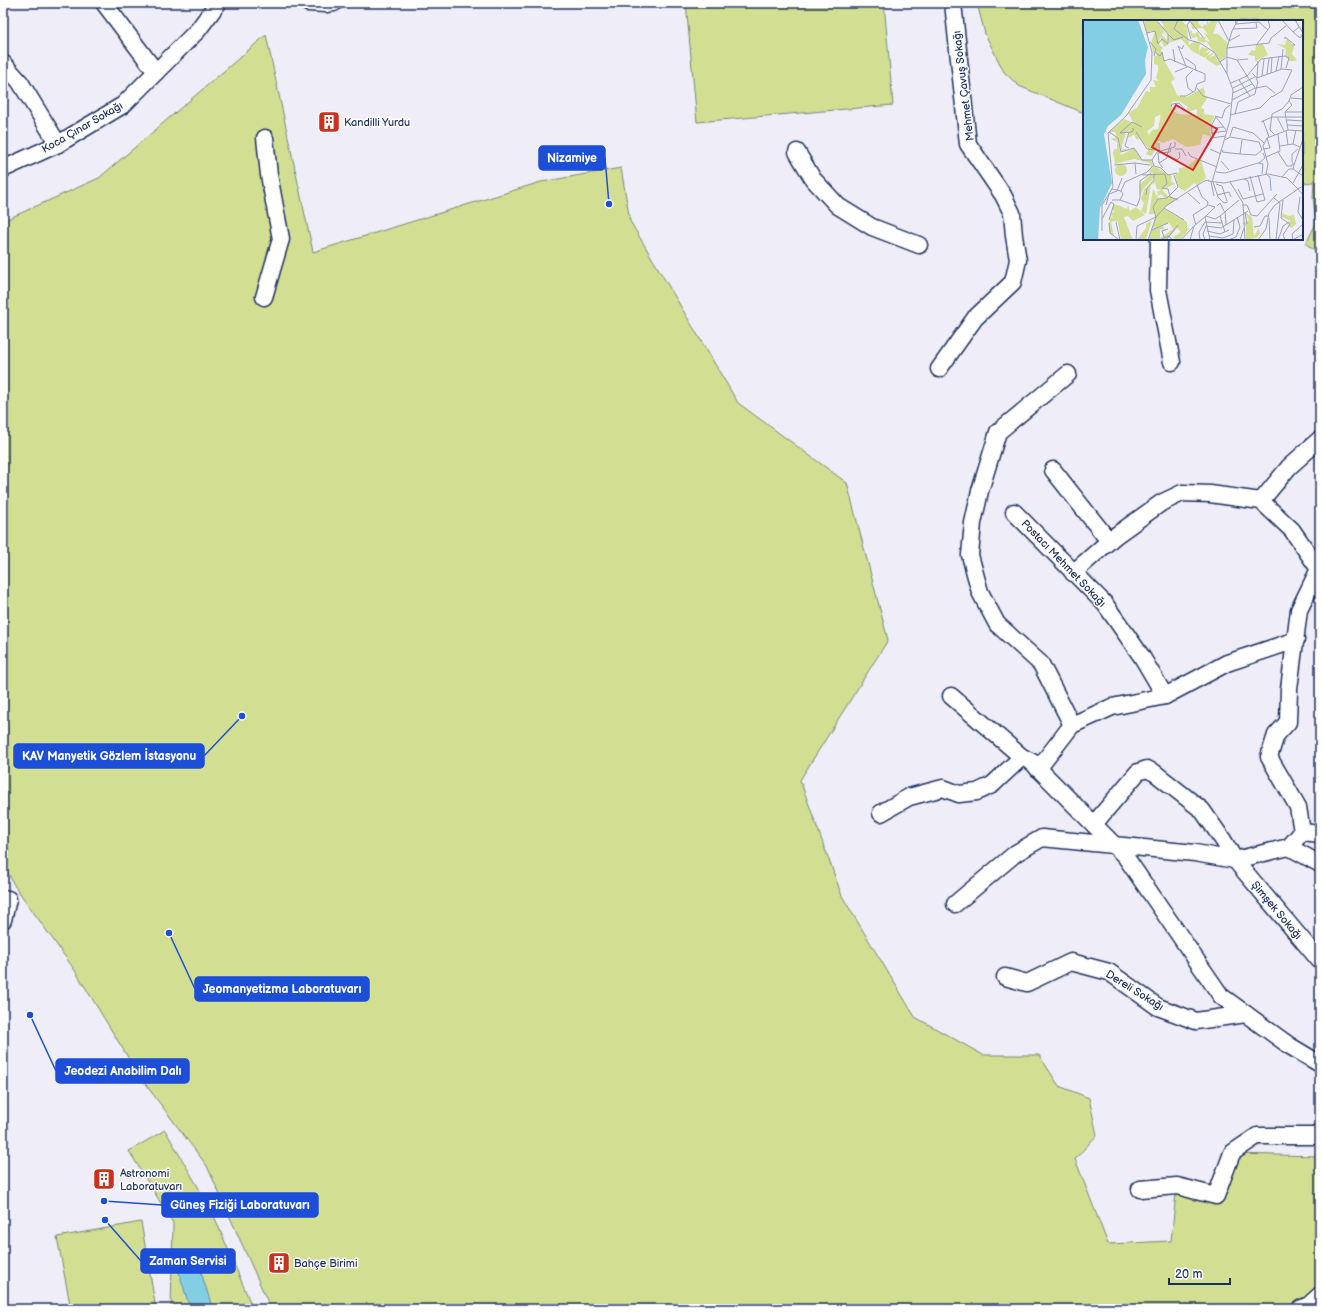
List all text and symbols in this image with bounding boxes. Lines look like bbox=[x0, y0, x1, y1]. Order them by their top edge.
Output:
inset map bbox=[1083, 20, 1303, 240]
street label: Mehmet Çavuş Sokağı bbox=[950, 30, 977, 142]
street label: Koca Çınar Sokağı bbox=[40, 99, 125, 156]
building icon: Kandilli Yurdu bbox=[316, 109, 342, 135]
place label: Kandilli Yurdu bbox=[344, 116, 410, 129]
callout: Nizamiye bbox=[539, 146, 605, 170]
text: Nizamiye bbox=[547, 151, 597, 166]
street label: Postacı Mehmet Sokağı bbox=[1019, 517, 1109, 610]
callout: KAV Manyetik Gözlem İstasyonu bbox=[14, 744, 204, 768]
text: KAV Manyetik Gözlem İstasyonu bbox=[22, 747, 196, 764]
street label: Şimşek Sokağı bbox=[1249, 879, 1305, 942]
street label: Dereli Sokağı bbox=[1103, 967, 1166, 1013]
callout: Jeomanyetizma Laboratuvarı bbox=[195, 977, 369, 1001]
text: Jeomanyetizma Laboratuvarı bbox=[203, 982, 361, 997]
callout: Jeodezi Anabilim Dalı bbox=[56, 1059, 189, 1083]
text: Jeodezi Anabilim Dalı bbox=[64, 1064, 182, 1079]
building icon: Astronomi Laboratuvarı bbox=[91, 1166, 117, 1192]
place label: Astronomi Laboratuvarı bbox=[120, 1167, 182, 1193]
callout: Güneş Fiziği Laboratuvarı bbox=[162, 1193, 318, 1217]
text: Güneş Fiziği Laboratuvarı bbox=[170, 1198, 310, 1213]
callout: Zaman Servisi bbox=[141, 1249, 235, 1273]
building icon: Bahçe Birimi bbox=[266, 1250, 292, 1276]
text: Zaman Servisi bbox=[149, 1254, 227, 1269]
place label: Bahçe Birimi bbox=[294, 1257, 358, 1270]
scale bar bbox=[1169, 1260, 1230, 1286]
text: 20 m bbox=[1175, 1267, 1202, 1282]

